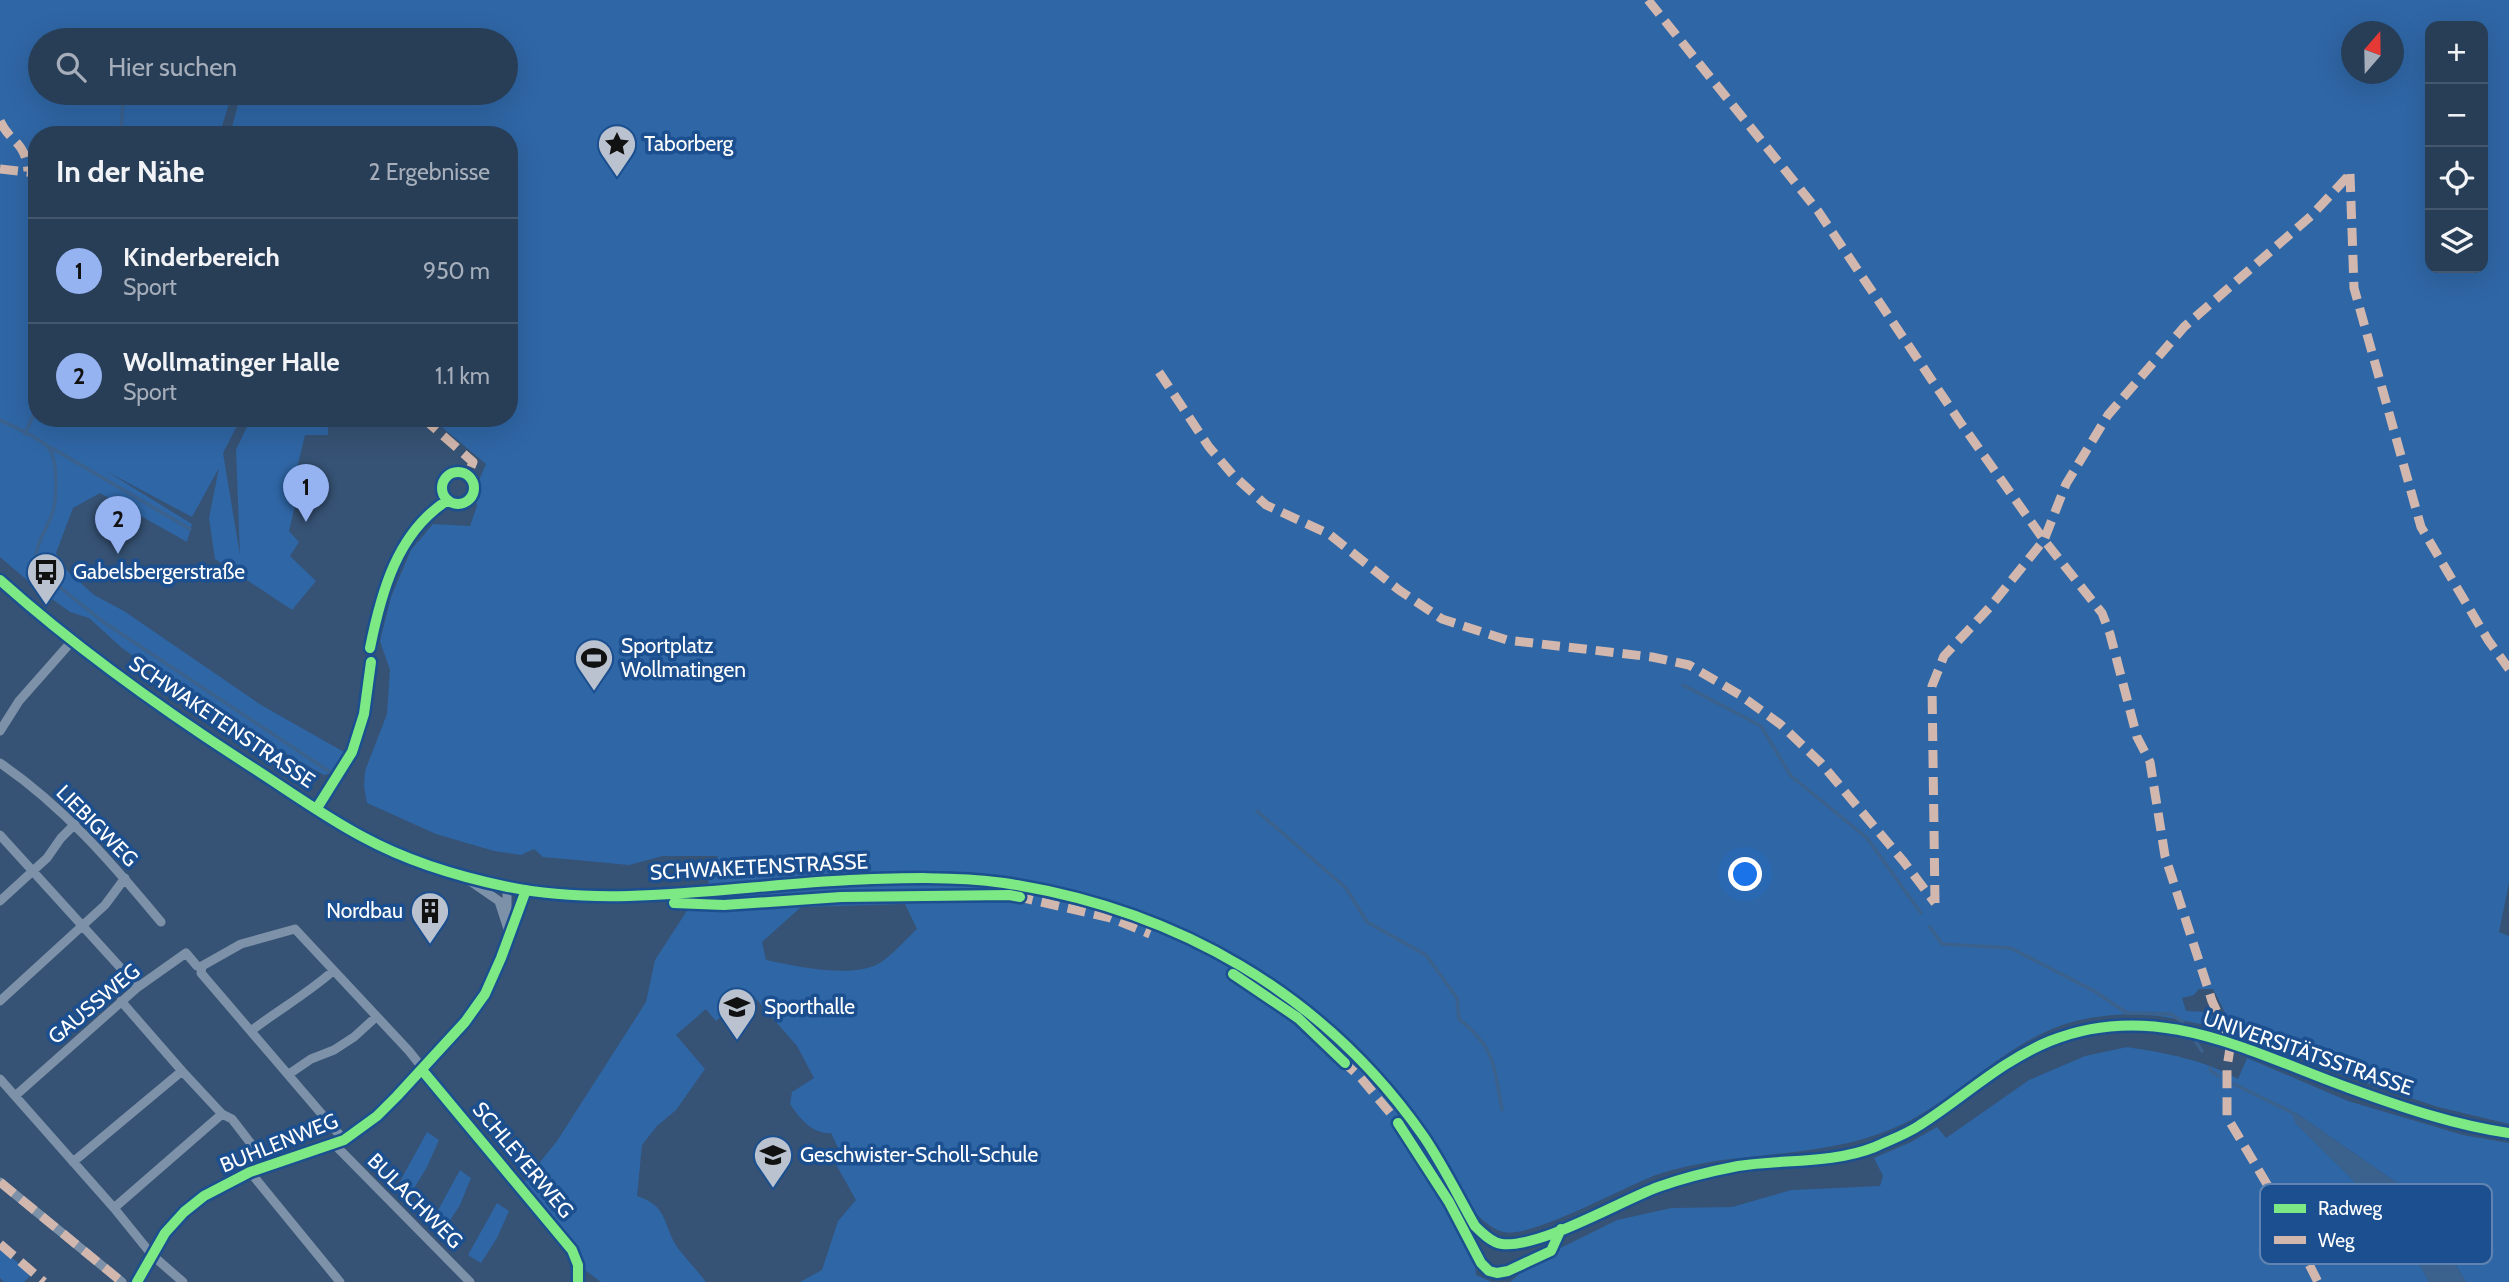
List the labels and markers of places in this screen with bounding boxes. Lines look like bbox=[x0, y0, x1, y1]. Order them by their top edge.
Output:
place icon: Taborberg bbox=[596, 123, 638, 178]
place label: Taborberg bbox=[644, 131, 734, 156]
pin: 1 bbox=[283, 464, 329, 522]
pin: 2 bbox=[95, 496, 141, 554]
bus stop icon: Gabelsbergerstraße bbox=[25, 551, 67, 606]
place label: Gabelsbergerstraße bbox=[73, 559, 245, 584]
place label: Sportplatz Wollmatingen bbox=[621, 633, 746, 682]
sports icon: Sportplatz Wollmatingen bbox=[573, 637, 615, 692]
building icon: Nordbau bbox=[409, 890, 451, 945]
place label: Nordbau bbox=[326, 898, 403, 923]
school or university icon: Sporthalle bbox=[716, 986, 758, 1041]
place label: Sporthalle bbox=[764, 994, 855, 1019]
school or university icon: Geschwister-Scholl-Schule bbox=[752, 1134, 794, 1189]
place label: Geschwister-Scholl-Schule bbox=[800, 1142, 1038, 1167]

